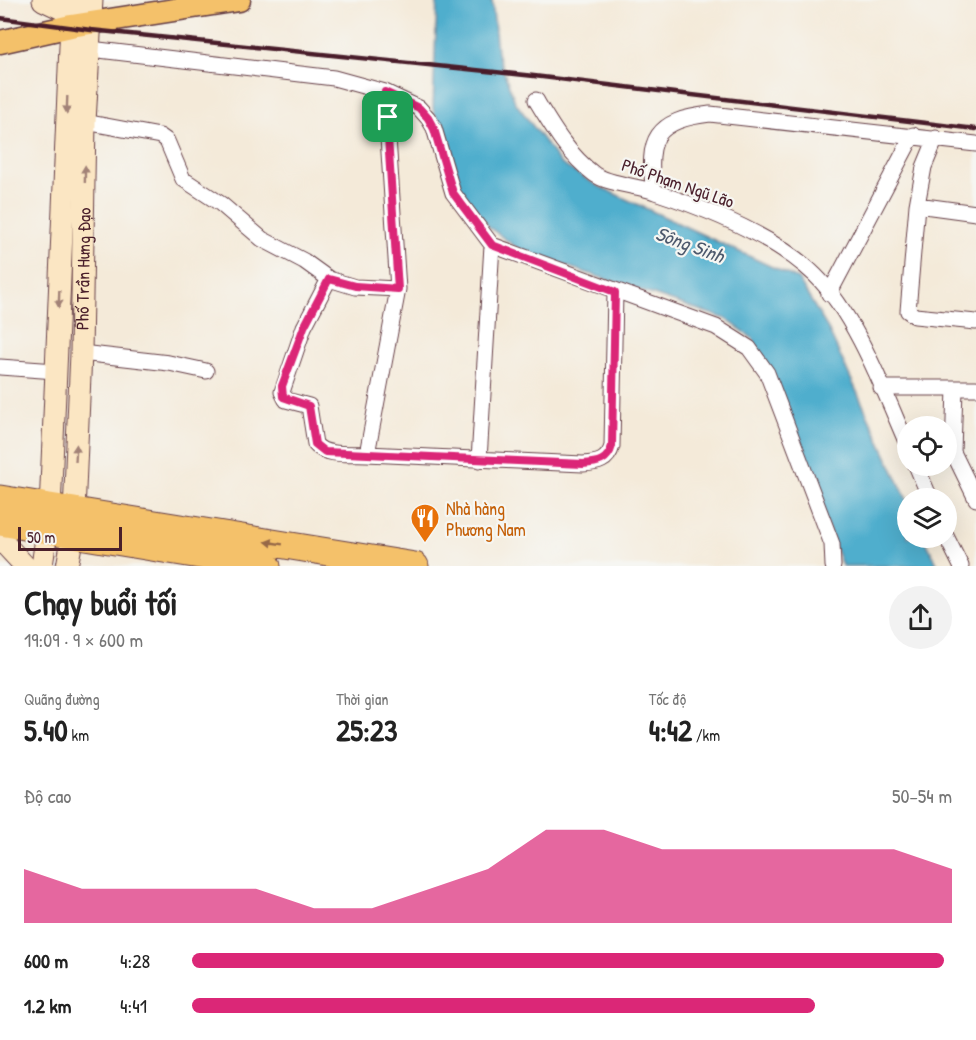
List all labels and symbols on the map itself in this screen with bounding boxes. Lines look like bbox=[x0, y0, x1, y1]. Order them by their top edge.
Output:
pin bbox=[362, 91, 413, 142]
one-way arrow bbox=[63, 95, 72, 114]
street label: Phố Phạm Ngũ Lão bbox=[619, 152, 737, 214]
one-way arrow bbox=[80, 164, 89, 183]
street label: Phố Trần Hưng Đạo bbox=[69, 207, 96, 330]
water label: Sông Sinh bbox=[652, 219, 729, 270]
one-way arrow bbox=[54, 290, 63, 309]
one-way arrow bbox=[71, 443, 80, 462]
place label: Nhà hàng Phương Nam bbox=[446, 496, 526, 542]
restaurant icon: Nhà hàng Phương Nam bbox=[409, 502, 441, 544]
scale bar bbox=[18, 524, 122, 552]
one-way arrow bbox=[264, 539, 283, 548]

